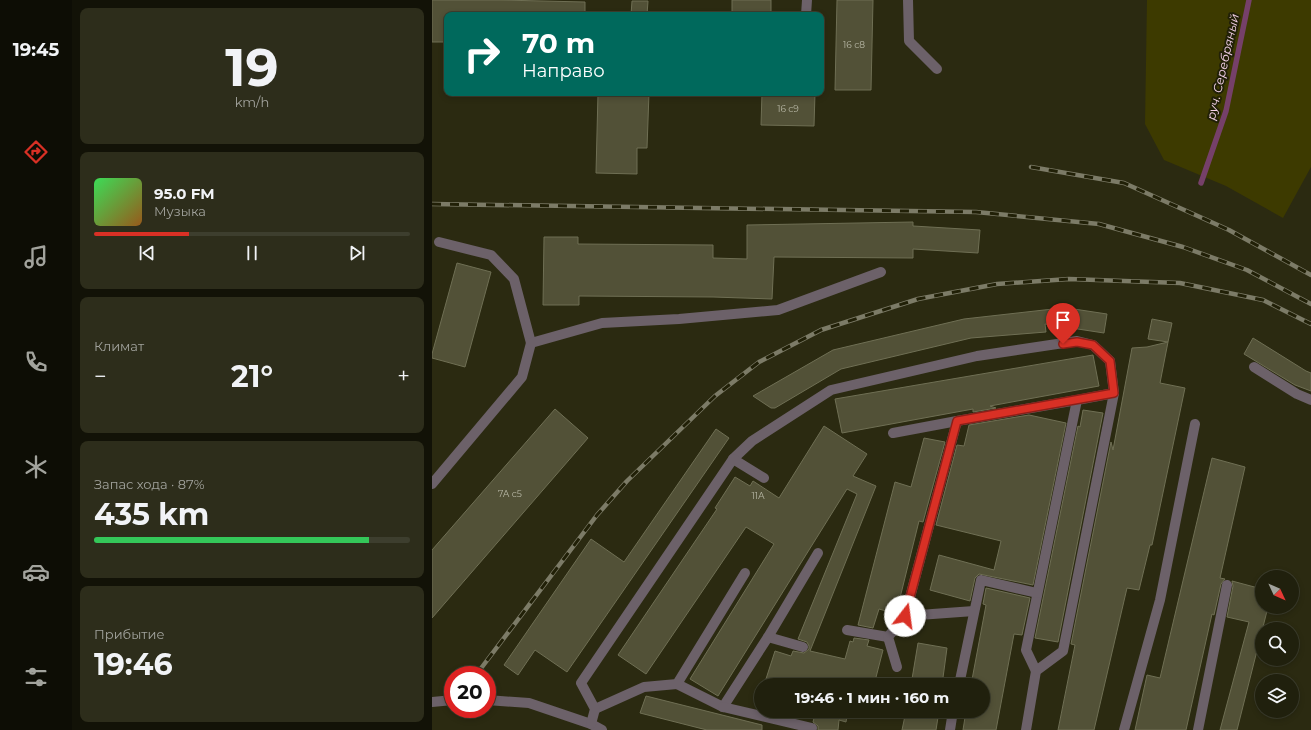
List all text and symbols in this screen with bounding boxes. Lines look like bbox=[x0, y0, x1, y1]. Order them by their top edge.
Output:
water label: руч. Серебряный bbox=[1203, 12, 1242, 121]
text: 70 m bbox=[522, 26, 595, 60]
icon: right bbox=[456, 28, 508, 80]
text: 19 bbox=[225, 36, 279, 99]
text: 19:45 bbox=[13, 39, 59, 61]
house number: 16 с8 bbox=[843, 39, 865, 50]
text: Направо bbox=[522, 60, 605, 82]
text: km/h bbox=[235, 94, 269, 110]
house number: 16 с9 bbox=[777, 103, 799, 114]
icon: directions bbox=[22, 138, 50, 166]
text: 95.0 FM bbox=[154, 184, 215, 203]
text: Музыка bbox=[154, 203, 206, 219]
icon: previous bbox=[136, 242, 158, 264]
icon: pause bbox=[241, 242, 263, 264]
icon: next bbox=[346, 242, 368, 264]
icon: music bbox=[22, 243, 50, 271]
pin bbox=[1046, 303, 1080, 344]
icon: arrive bbox=[1052, 309, 1074, 331]
text: Климат bbox=[94, 338, 144, 354]
icon: phone bbox=[22, 348, 50, 376]
text: 21° bbox=[231, 358, 273, 395]
text: − bbox=[94, 363, 107, 390]
text: + bbox=[397, 363, 410, 390]
icon: climate bbox=[22, 453, 50, 481]
text: Запас хода · 87% bbox=[94, 476, 204, 492]
house number: 7А с5 bbox=[498, 488, 522, 499]
house number: 11А bbox=[751, 490, 765, 501]
text: 435 km bbox=[94, 496, 209, 533]
icon: car bbox=[22, 558, 50, 586]
north arrow bbox=[1255, 570, 1299, 614]
map controls bbox=[1255, 570, 1299, 718]
position arrow bbox=[884, 595, 926, 637]
button: search bbox=[1255, 622, 1299, 666]
text: Прибытие bbox=[94, 626, 165, 642]
text: 19:46 bbox=[94, 646, 173, 683]
icon: filters bbox=[22, 663, 50, 691]
speed limit sign: 20 bbox=[444, 666, 496, 718]
button: layers bbox=[1255, 674, 1299, 718]
text: 19:46 · 1 мин · 160 m bbox=[795, 688, 949, 707]

